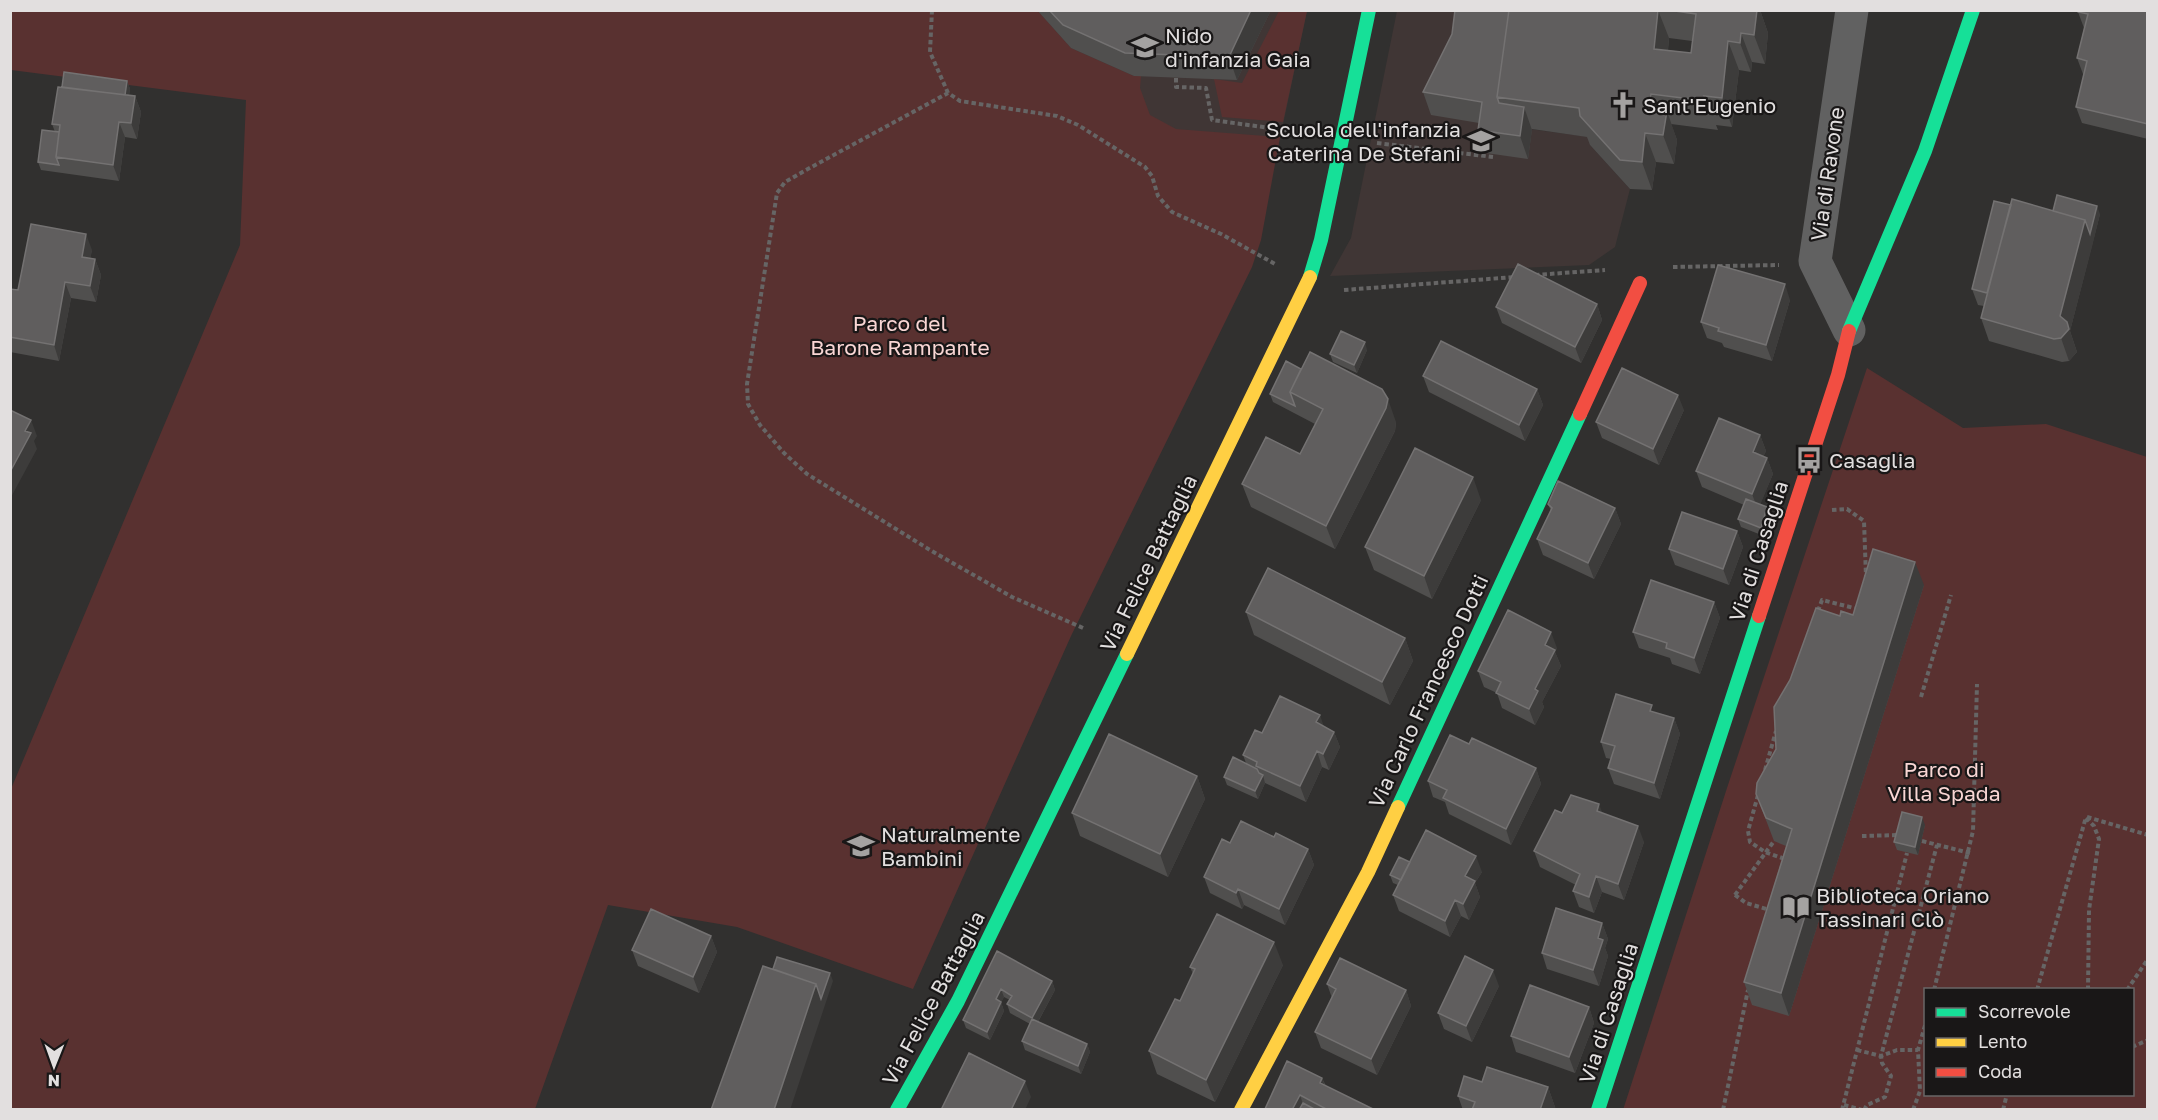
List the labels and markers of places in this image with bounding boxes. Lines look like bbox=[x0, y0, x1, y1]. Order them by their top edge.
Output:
place label: Nido d'infanzia Gaia bbox=[1165, 22, 1311, 72]
school or university icon: Nido d'infanzia Gaia bbox=[1130, 32, 1160, 62]
church icon: Sant'Eugenio bbox=[1608, 90, 1638, 120]
place label: Sant'Eugenio bbox=[1643, 92, 1776, 118]
place label: Scuola dell'infanzia Caterina De Stefani bbox=[1266, 116, 1461, 166]
school or university icon: Scuola dell'infanzia Caterina De Stefani bbox=[1466, 126, 1496, 156]
bus stop icon: Casaglia bbox=[1794, 445, 1824, 475]
place label: Casaglia bbox=[1829, 447, 1915, 473]
place label: Naturalmente Bambini bbox=[881, 821, 1020, 871]
school or university icon: Naturalmente Bambini bbox=[846, 831, 876, 861]
place label: Biblioteca Oriano Tassinari Clò bbox=[1816, 882, 1989, 932]
library icon: Biblioteca Oriano Tassinari Clò bbox=[1781, 892, 1811, 922]

